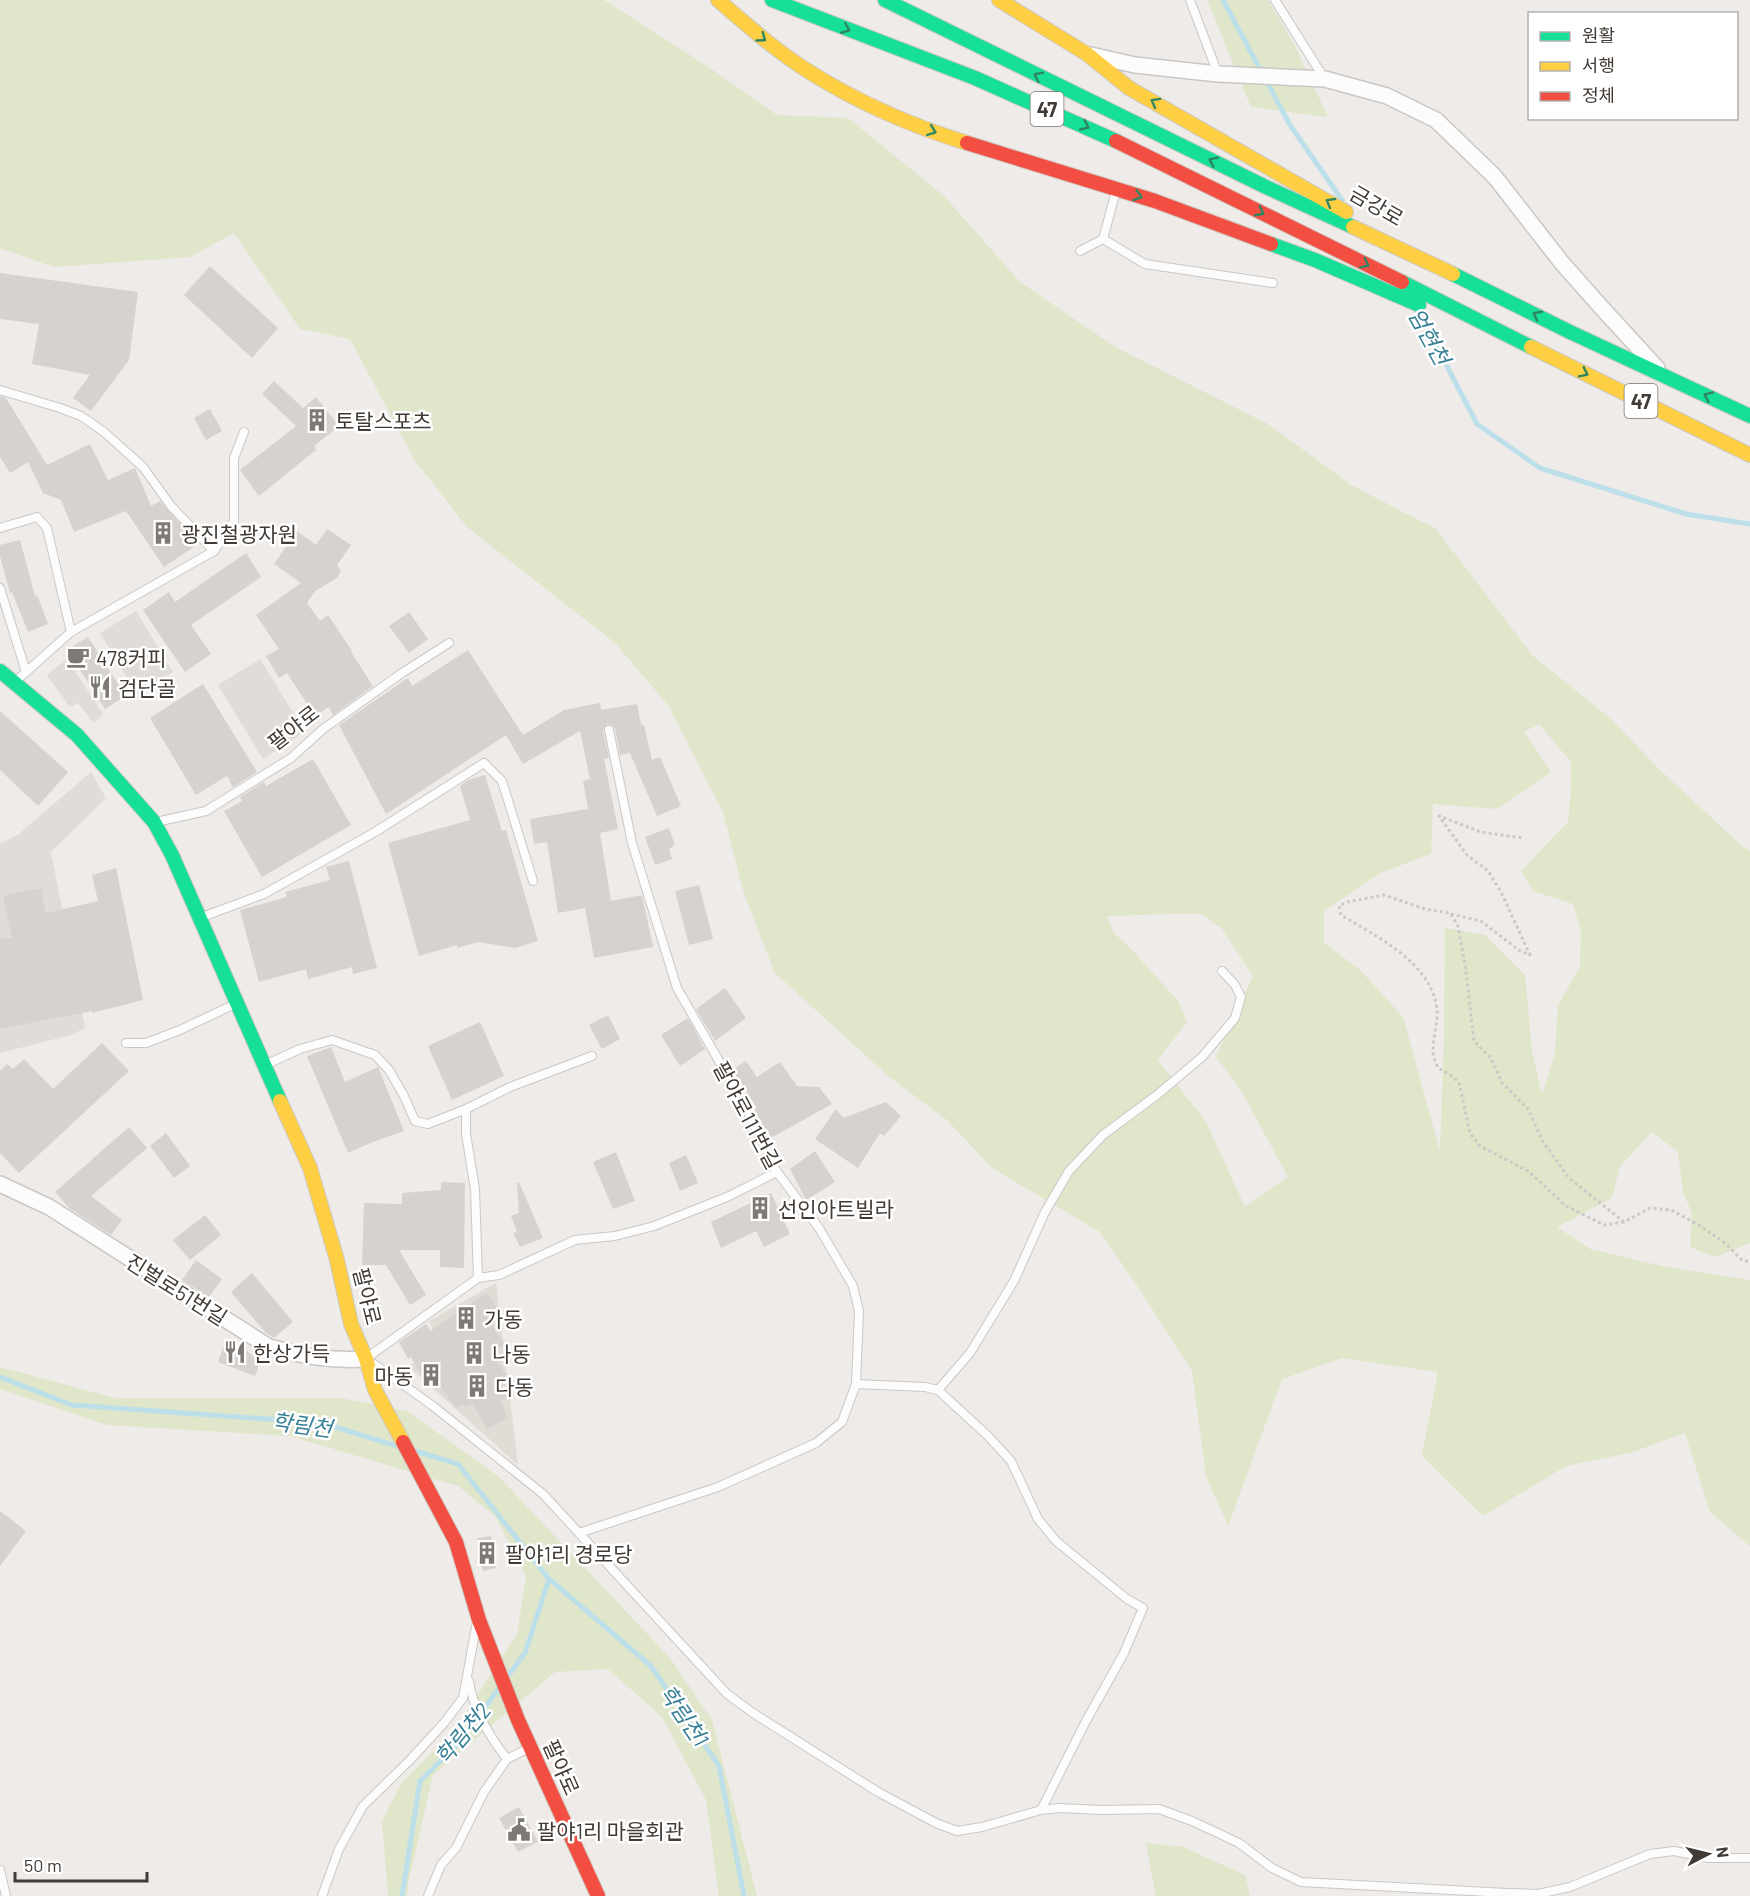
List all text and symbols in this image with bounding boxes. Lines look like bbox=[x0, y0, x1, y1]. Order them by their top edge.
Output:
legend bbox=[1528, 12, 1738, 120]
one-way arrow bbox=[839, 22, 850, 34]
text: 원활 bbox=[1582, 24, 1615, 46]
one-way arrow bbox=[756, 31, 767, 42]
text: 서행 bbox=[1582, 54, 1615, 76]
one-way arrow bbox=[1033, 72, 1044, 83]
text: 정체 bbox=[1582, 84, 1615, 106]
road number: 47 bbox=[1030, 92, 1064, 126]
one-way arrow bbox=[1150, 98, 1161, 109]
one-way arrow bbox=[1078, 119, 1089, 131]
one-way arrow bbox=[926, 124, 937, 136]
one-way arrow bbox=[1209, 157, 1220, 169]
street label: 금강로 bbox=[1346, 180, 1408, 230]
one-way arrow bbox=[1132, 189, 1143, 201]
one-way arrow bbox=[1326, 198, 1336, 209]
one-way arrow bbox=[1254, 204, 1265, 216]
one-way arrow bbox=[1359, 257, 1370, 269]
water label: 엄현천 bbox=[1404, 303, 1457, 371]
one-way arrow bbox=[1532, 311, 1543, 323]
one-way arrow bbox=[1577, 366, 1588, 378]
road number: 47 bbox=[1624, 384, 1658, 418]
one-way arrow bbox=[1703, 391, 1714, 403]
building icon: 토탈스포츠 bbox=[304, 407, 330, 433]
place label: 토탈스포츠 bbox=[335, 408, 432, 433]
building icon: 광진철광자원 bbox=[150, 520, 176, 546]
place label: 광진철광자원 bbox=[181, 521, 297, 546]
cafe icon: 478커피 bbox=[65, 644, 91, 670]
place label: 478커피 bbox=[96, 645, 166, 670]
restaurant icon: 검단골 bbox=[87, 674, 113, 700]
place label: 검단골 bbox=[118, 675, 176, 700]
street label: 팔야로 bbox=[262, 699, 324, 755]
street label: 팔야로111번길 bbox=[709, 1057, 787, 1173]
building icon: 선인아트빌라 bbox=[747, 1195, 773, 1221]
place label: 선인아트빌라 bbox=[778, 1196, 894, 1221]
street label: 진벌로51번길 bbox=[122, 1248, 232, 1330]
street label: 팔야로 bbox=[349, 1265, 387, 1327]
building icon: 가동 bbox=[453, 1305, 479, 1331]
place label: 가동 bbox=[484, 1306, 523, 1331]
restaurant icon: 한상가득 bbox=[222, 1339, 248, 1365]
place label: 한상가득 bbox=[253, 1340, 330, 1365]
building icon: 나동 bbox=[461, 1340, 487, 1366]
place label: 나동 bbox=[492, 1341, 531, 1366]
building icon: 마동 bbox=[418, 1362, 444, 1388]
place label: 마동 bbox=[374, 1363, 413, 1388]
building icon: 다동 bbox=[464, 1373, 490, 1399]
place label: 다동 bbox=[495, 1374, 534, 1399]
water label: 학림천 bbox=[270, 1407, 337, 1441]
building icon: 팔야1리 경로당 bbox=[474, 1540, 500, 1566]
place label: 팔야1리 경로당 bbox=[505, 1541, 632, 1566]
water label: 학림천1 bbox=[655, 1679, 715, 1751]
water label: 학림천2 bbox=[429, 1697, 495, 1769]
street label: 팔야로 bbox=[539, 1735, 585, 1799]
public building icon: 팔야1리 마을회관 bbox=[506, 1817, 532, 1843]
place label: 팔야1리 마을회관 bbox=[537, 1818, 684, 1843]
north arrow bbox=[1678, 1824, 1738, 1884]
scale bar bbox=[15, 1845, 147, 1883]
text: N bbox=[1713, 1846, 1733, 1859]
text: 50 m bbox=[24, 1854, 62, 1876]

